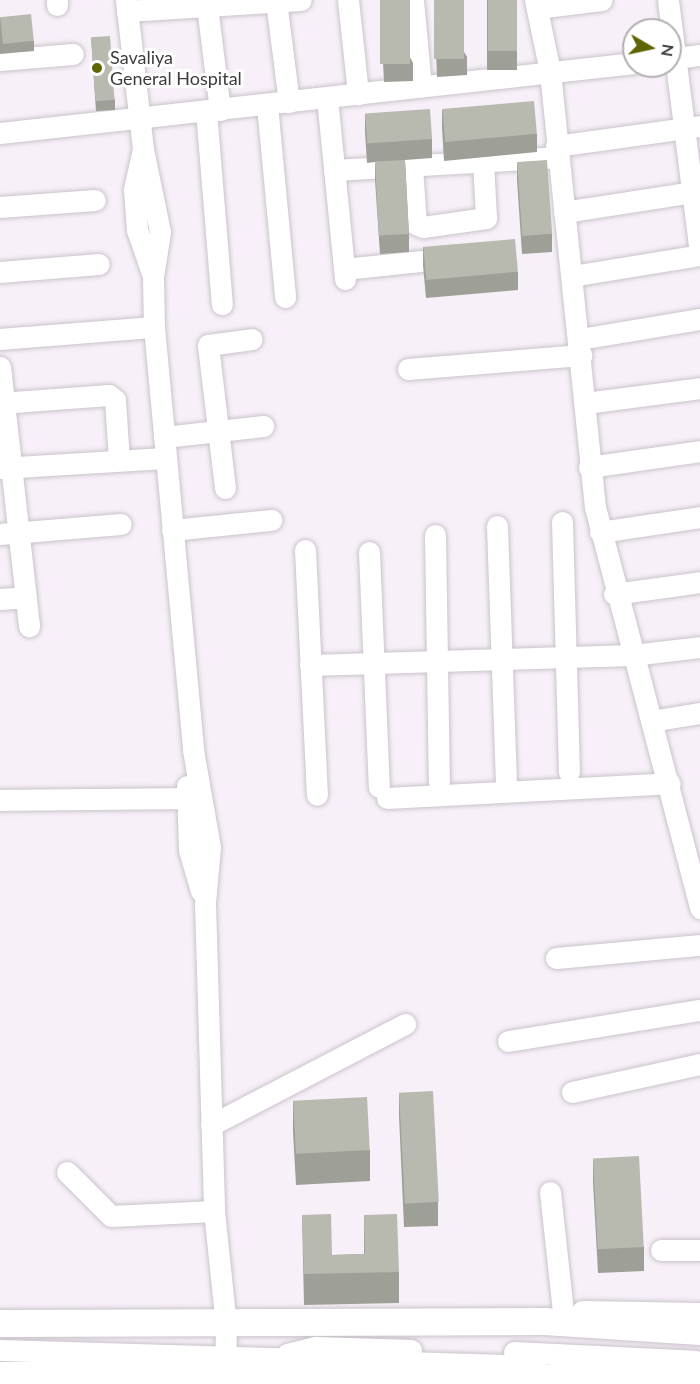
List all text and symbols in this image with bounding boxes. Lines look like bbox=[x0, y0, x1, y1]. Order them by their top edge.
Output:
north arrow bbox=[622, 18, 682, 78]
text: N bbox=[658, 43, 679, 58]
place label: Savaliya General Hospital bbox=[110, 47, 242, 90]
marker: Savaliya General Hospital bbox=[88, 59, 106, 77]

